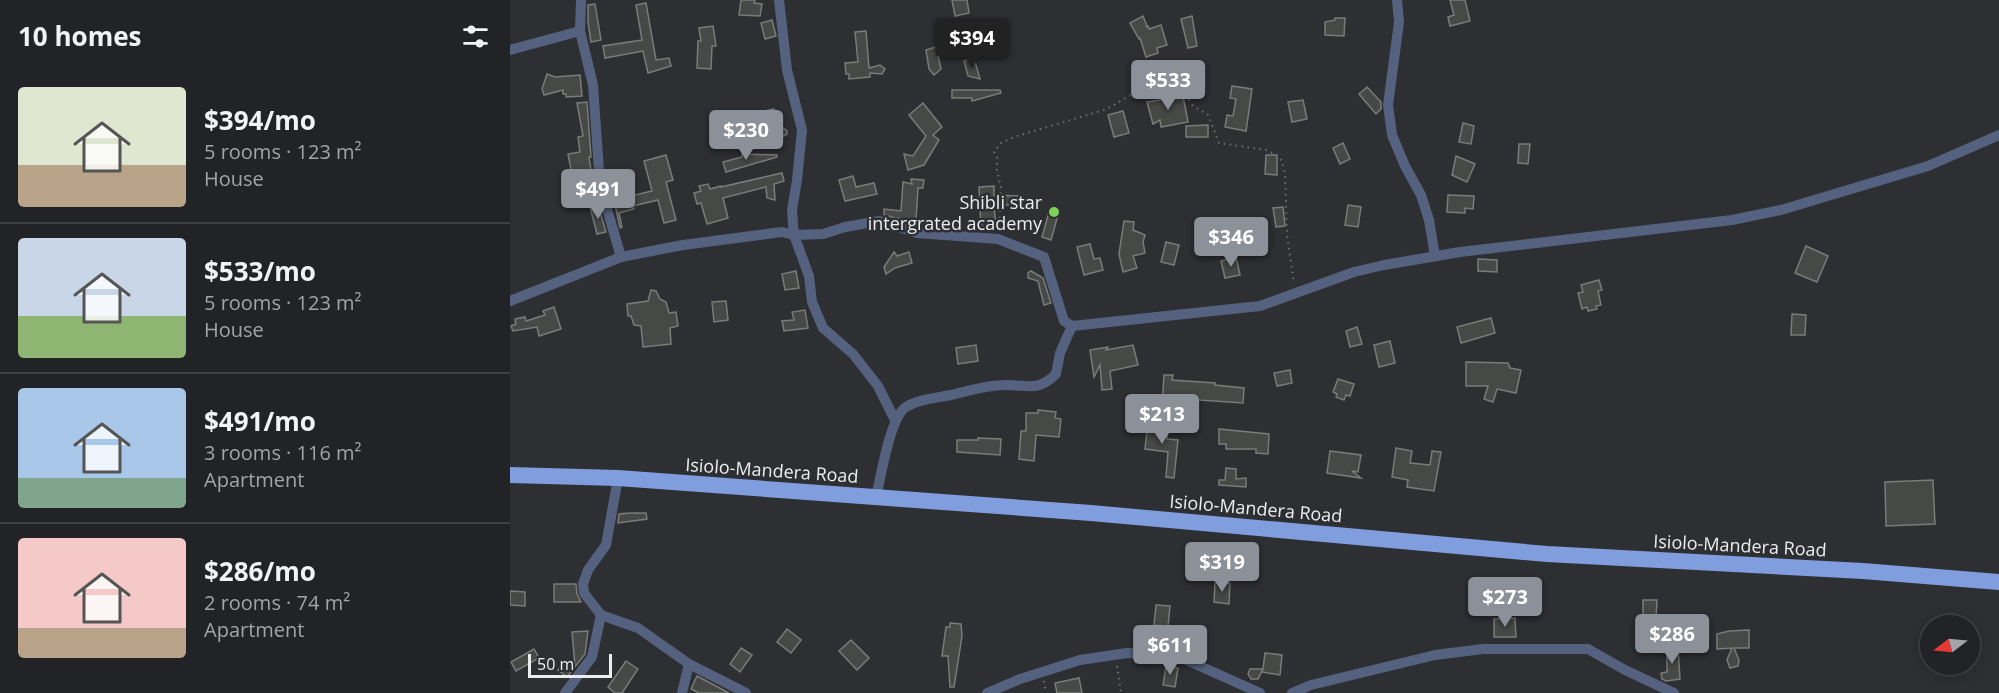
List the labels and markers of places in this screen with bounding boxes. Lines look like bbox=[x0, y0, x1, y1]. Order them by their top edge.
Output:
pin: $394 bbox=[936, 18, 1008, 69]
pin: $533 bbox=[1132, 60, 1204, 111]
pin: $230 bbox=[710, 110, 782, 161]
pin: $491 bbox=[562, 169, 634, 220]
place label: Shibli star intergrated academy bbox=[868, 190, 1043, 235]
marker: Shibli star intergrated academy bbox=[1047, 205, 1061, 219]
pin: $346 bbox=[1195, 217, 1267, 268]
pin: $213 bbox=[1126, 394, 1198, 445]
pin: $319 bbox=[1186, 542, 1258, 593]
pin: $273 bbox=[1469, 577, 1541, 628]
pin: $286 bbox=[1636, 614, 1708, 665]
pin: $611 bbox=[1134, 625, 1206, 676]

